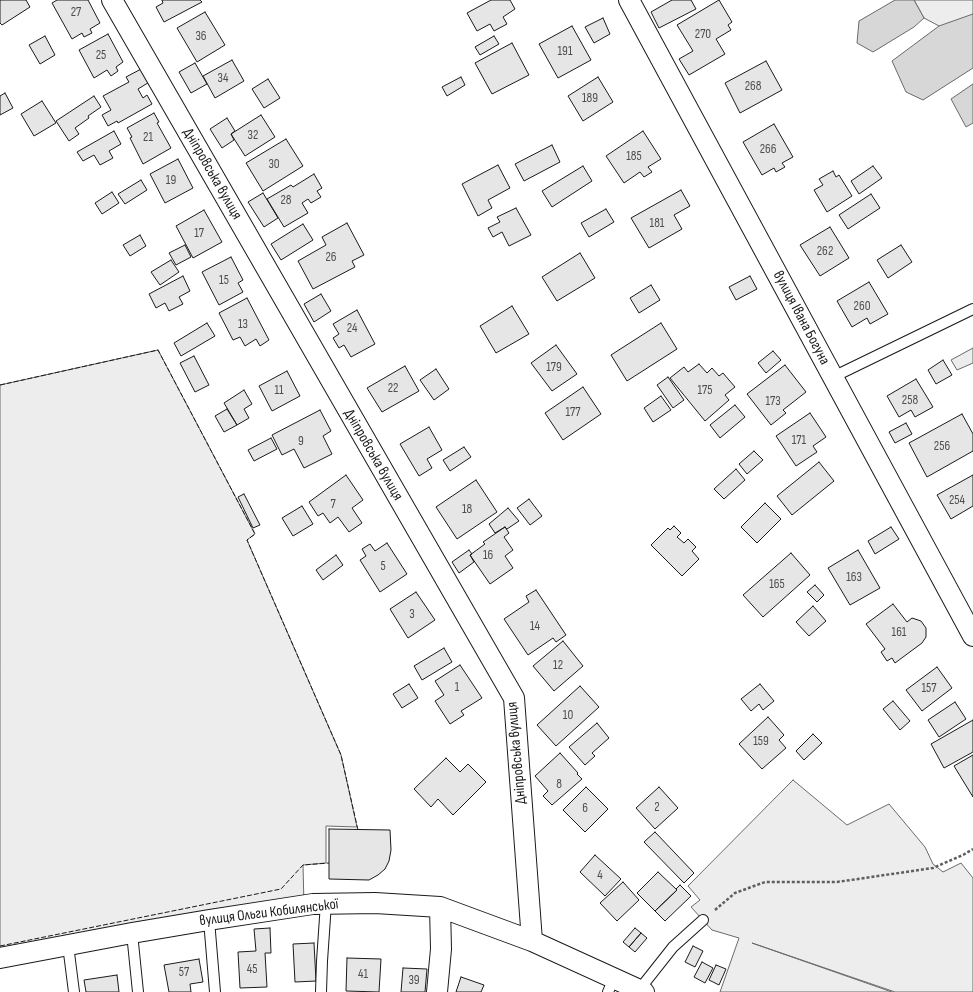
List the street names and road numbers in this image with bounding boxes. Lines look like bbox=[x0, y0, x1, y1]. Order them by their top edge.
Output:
street label: Дніпровська вулиця bbox=[179, 125, 245, 223]
street label: вулиця Івана Богуна bbox=[769, 268, 833, 368]
street label: Дніпровська вулиця bbox=[340, 406, 406, 504]
street label: Дніпровська вулиця bbox=[504, 701, 530, 805]
street label: вулиця Ольги Кобилянської bbox=[198, 896, 340, 930]

